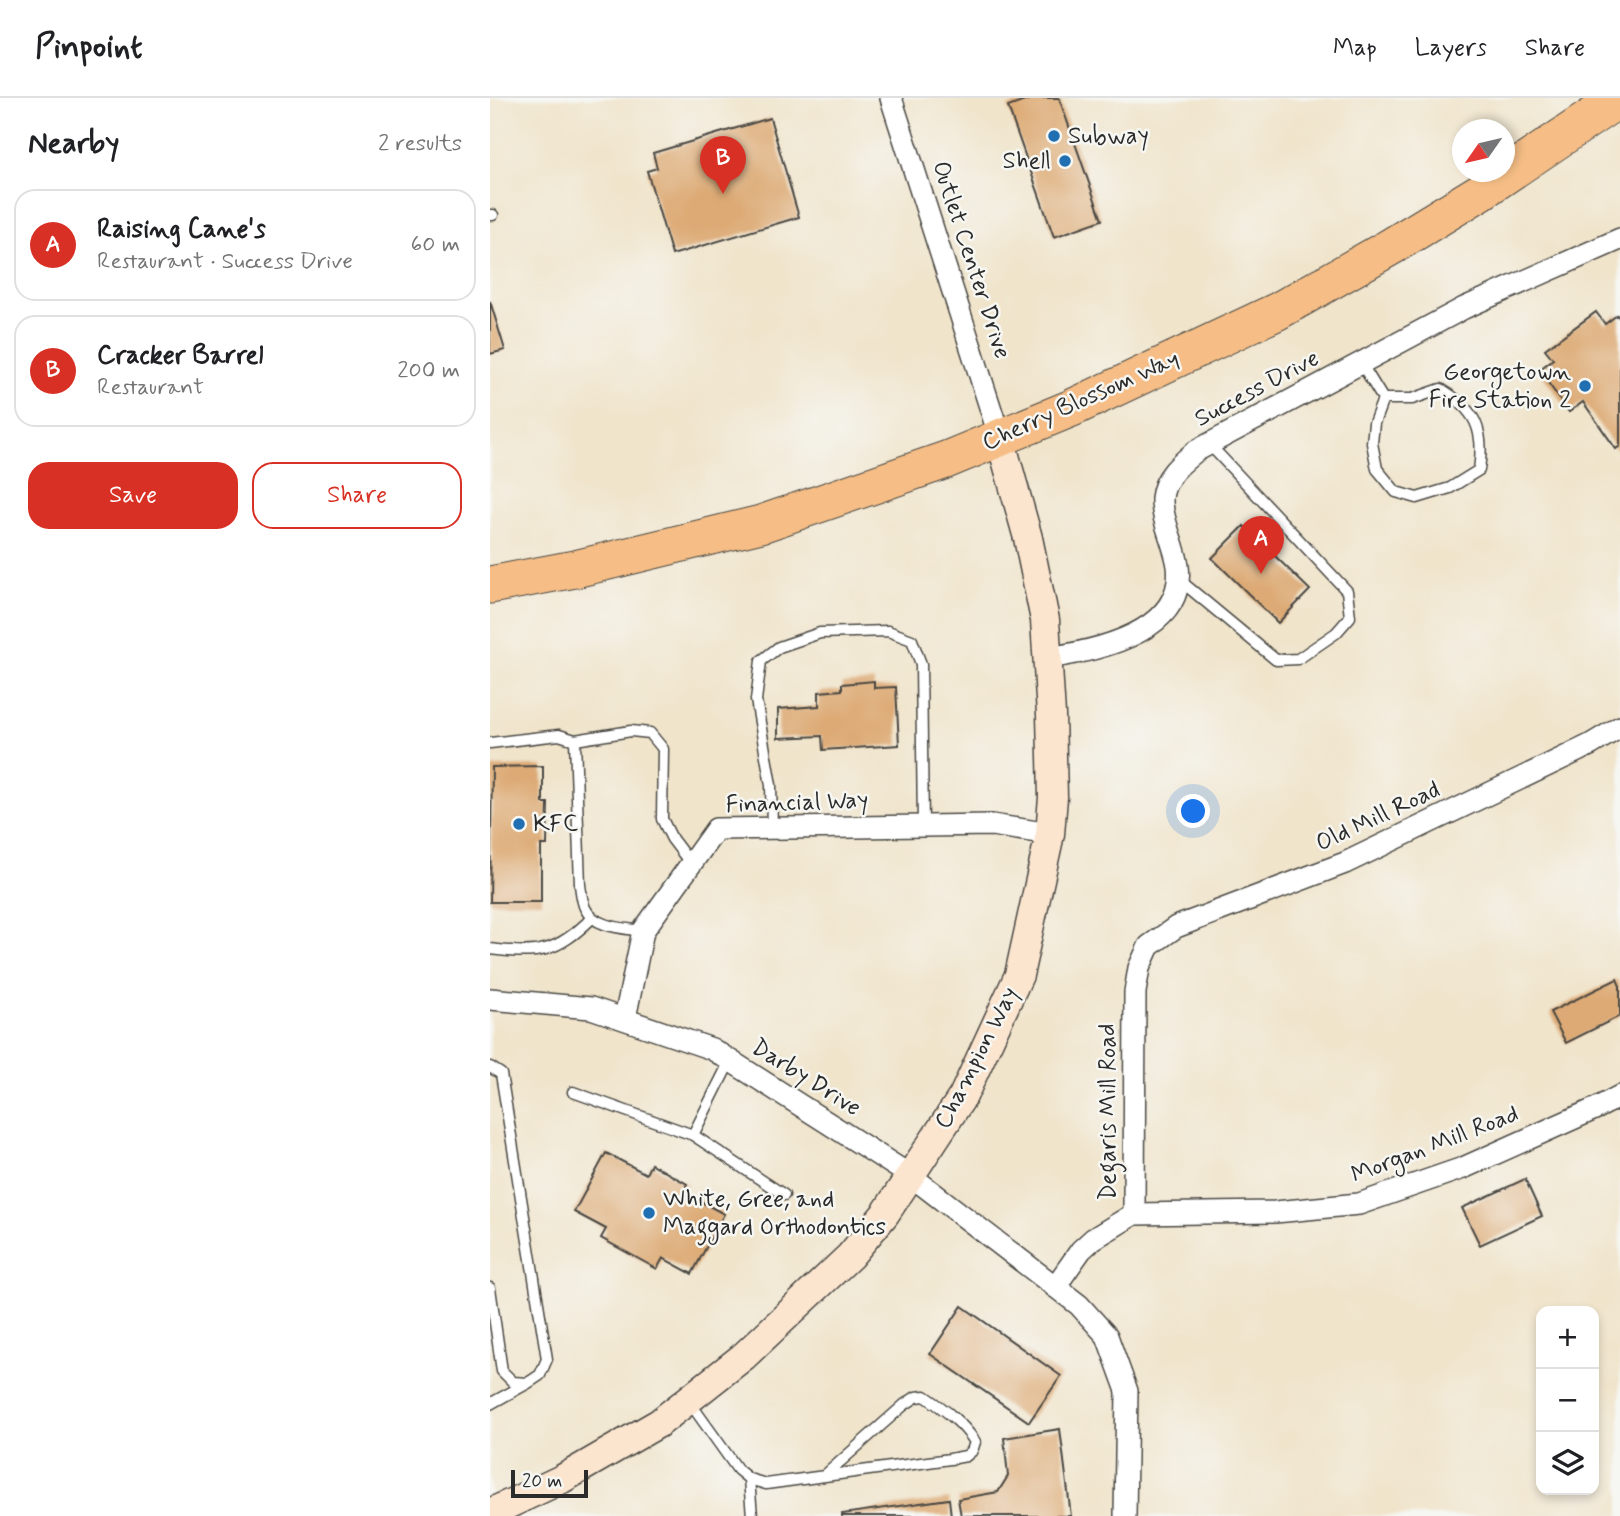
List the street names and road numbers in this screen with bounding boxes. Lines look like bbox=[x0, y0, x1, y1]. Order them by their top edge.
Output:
street label: Outlet Center Drive bbox=[924, 157, 1018, 363]
street label: Success Drive bbox=[1189, 343, 1325, 435]
street label: Cherry Blossom Way bbox=[978, 344, 1184, 458]
street label: Old Mill Road bbox=[1311, 775, 1445, 859]
street label: Financial Way bbox=[725, 785, 869, 821]
street label: Champion Way bbox=[928, 982, 1026, 1134]
street label: Degaris Mill Road bbox=[1093, 1024, 1127, 1200]
street label: Darby Drive bbox=[745, 1032, 867, 1124]
street label: Morgan Mill Road bbox=[1347, 1099, 1524, 1193]

